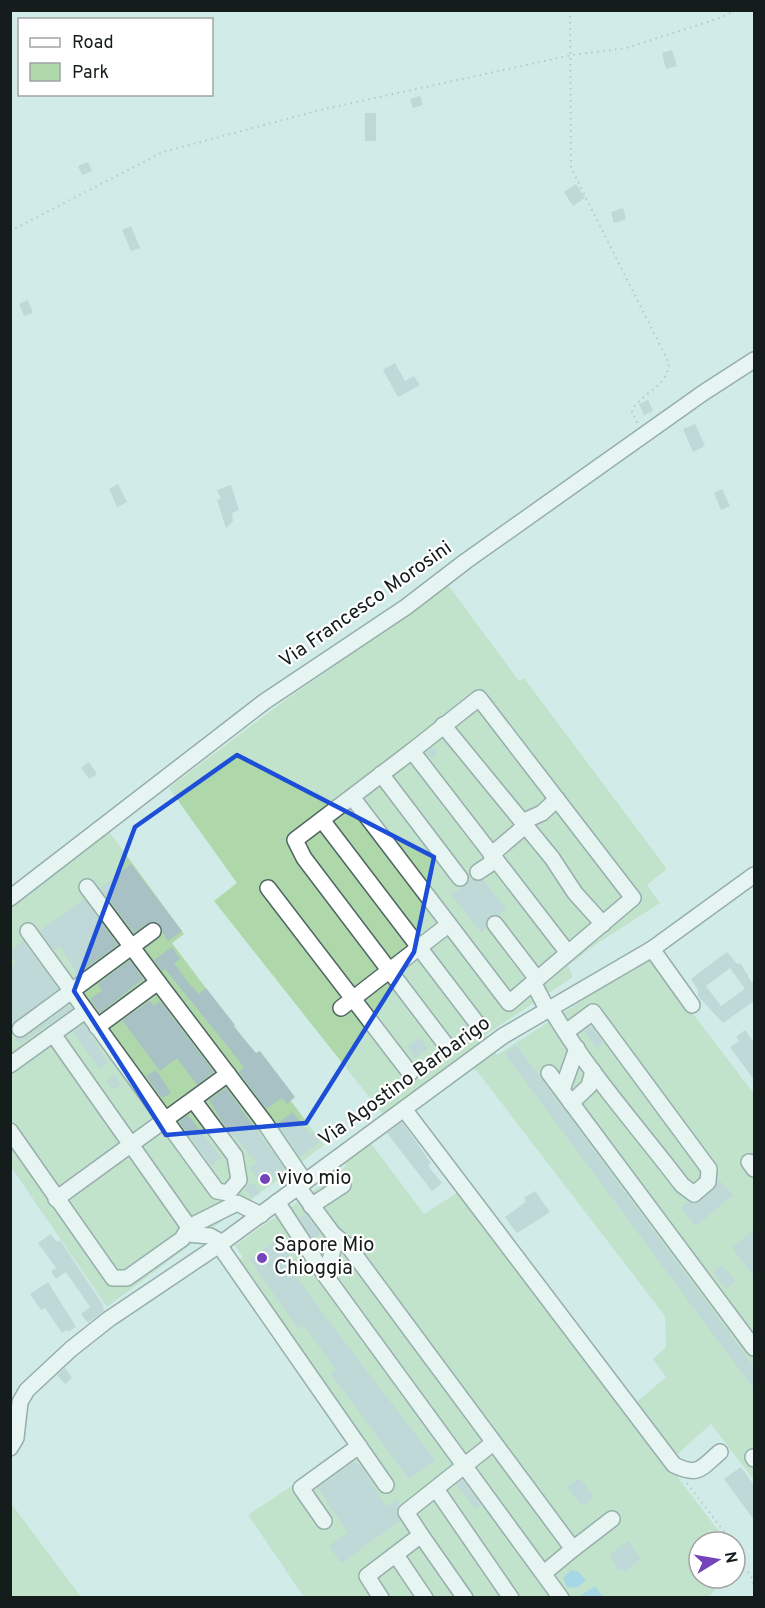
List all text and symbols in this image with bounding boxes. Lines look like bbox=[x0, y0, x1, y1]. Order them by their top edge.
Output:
legend bbox=[18, 18, 213, 96]
text: Road bbox=[72, 32, 114, 55]
text: Park bbox=[72, 62, 109, 85]
street label: Via Francesco Morosini bbox=[275, 536, 457, 674]
street label: Via Agostino Barbarigo bbox=[314, 1011, 496, 1153]
place label: vivo mio bbox=[277, 1166, 352, 1192]
marker: vivo mio bbox=[258, 1172, 272, 1186]
place label: Sapore Mio Chioggia bbox=[274, 1233, 375, 1282]
marker: Sapore Mio Chioggia bbox=[255, 1251, 269, 1265]
north arrow bbox=[687, 1530, 747, 1590]
text: N bbox=[719, 1550, 741, 1565]

